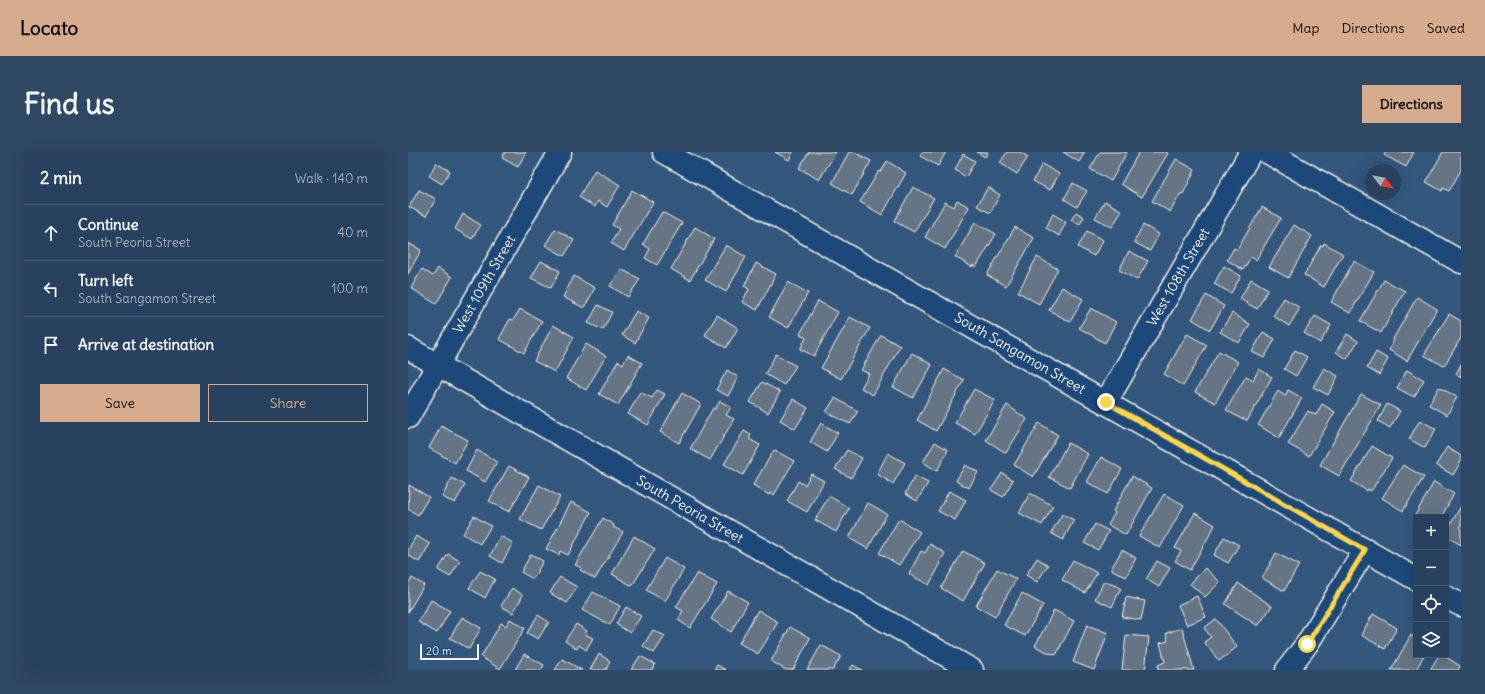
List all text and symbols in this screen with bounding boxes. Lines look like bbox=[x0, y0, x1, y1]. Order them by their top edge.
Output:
text: Locato bbox=[20, 16, 78, 40]
text: Map bbox=[1292, 19, 1319, 37]
text: Directions bbox=[1341, 19, 1405, 37]
text: Saved bbox=[1427, 19, 1465, 37]
button: Directions bbox=[1362, 85, 1461, 123]
text: Find us bbox=[24, 86, 115, 122]
north arrow bbox=[1365, 164, 1401, 200]
text: 2 min bbox=[40, 167, 82, 189]
text: Walk · 140 m bbox=[295, 170, 368, 187]
text: Continue bbox=[78, 215, 139, 234]
icon: ahead bbox=[40, 222, 62, 244]
text: 40 m bbox=[337, 224, 368, 241]
street label: West 108th Street bbox=[1143, 224, 1214, 329]
street label: West 109th Street bbox=[449, 231, 520, 336]
text: South Peoria Street bbox=[78, 234, 190, 251]
text: Turn left bbox=[78, 271, 133, 290]
icon: left bbox=[40, 278, 62, 300]
text: 100 m bbox=[331, 280, 368, 297]
text: South Sangamon Street bbox=[78, 290, 216, 307]
street label: South Sangamon Street bbox=[951, 308, 1089, 398]
icon: arrive bbox=[40, 334, 62, 356]
text: Arrive at destination bbox=[78, 335, 214, 354]
button: Save bbox=[40, 384, 200, 422]
button: Share bbox=[208, 384, 368, 422]
route end bbox=[1097, 393, 1115, 411]
street label: South Peoria Street bbox=[633, 471, 747, 547]
map controls bbox=[1413, 514, 1449, 658]
button: + bbox=[1413, 514, 1449, 550]
button: − bbox=[1413, 550, 1449, 586]
button: locate bbox=[1413, 586, 1449, 622]
button: layers bbox=[1413, 622, 1449, 658]
route start bbox=[1298, 635, 1316, 653]
scale bar bbox=[420, 642, 479, 661]
text: 20 m bbox=[426, 644, 452, 658]

